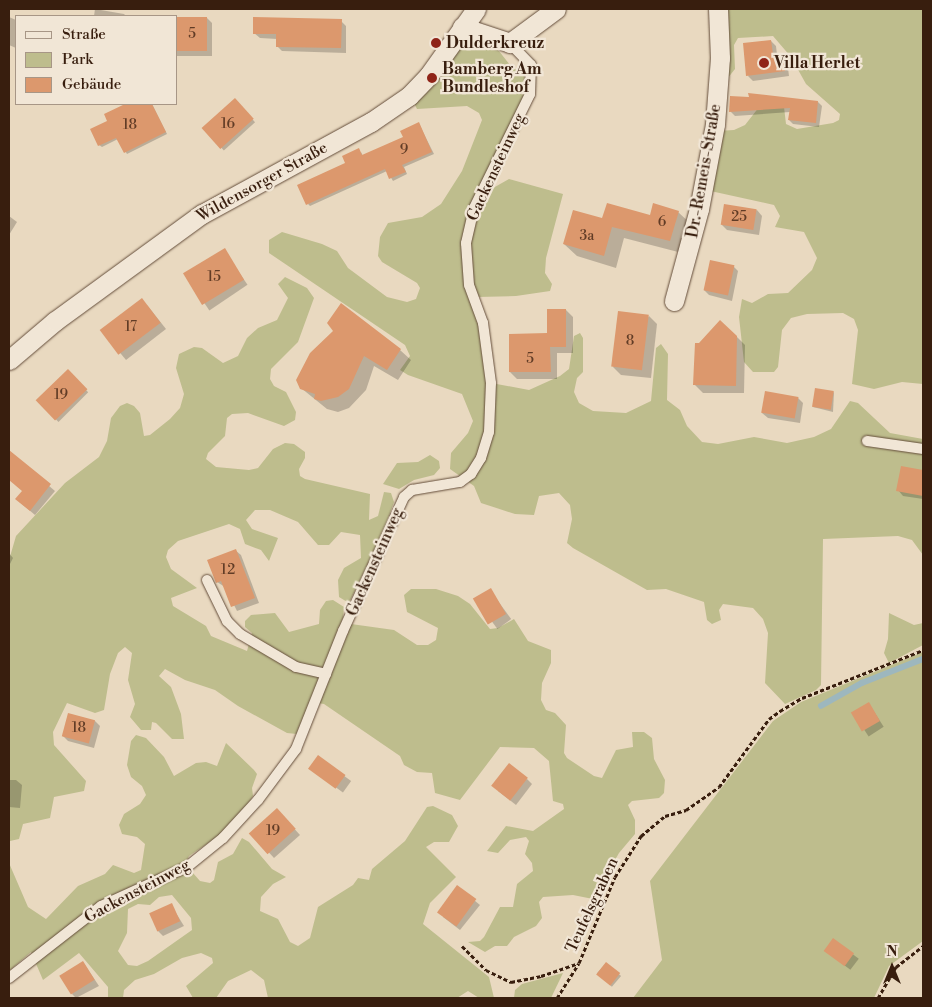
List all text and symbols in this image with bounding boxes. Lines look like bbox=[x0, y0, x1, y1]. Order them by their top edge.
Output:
legend bbox=[15, 15, 178, 105]
text: Straße bbox=[62, 25, 106, 44]
house number: 5 bbox=[188, 26, 196, 42]
place label: Dulderkreuz bbox=[446, 33, 544, 53]
marker: Dulderkreuz bbox=[430, 37, 442, 49]
text: Park bbox=[62, 50, 93, 69]
place label: Villa Herlet bbox=[774, 53, 860, 73]
marker: Villa Herlet bbox=[758, 57, 770, 69]
place label: Bamberg Am Bundleshof bbox=[442, 59, 541, 97]
marker: Bamberg Am Bundleshof bbox=[426, 72, 438, 84]
text: Gebäude bbox=[62, 75, 121, 94]
street label: Dr.-Remeis-Straße bbox=[683, 103, 725, 239]
street label: Gackensteinweg bbox=[463, 110, 529, 224]
house number: 16 bbox=[221, 116, 235, 132]
house number: 18 bbox=[123, 117, 137, 133]
street label: Wildensorger Straße bbox=[193, 138, 331, 226]
house number: 9 bbox=[400, 142, 408, 158]
house number: 25 bbox=[731, 209, 747, 225]
house number: 6 bbox=[658, 214, 666, 230]
house number: 3a bbox=[580, 228, 594, 244]
house number: 15 bbox=[207, 269, 221, 285]
house number: 17 bbox=[125, 319, 137, 335]
house number: 8 bbox=[626, 333, 634, 349]
house number: 5 bbox=[526, 351, 534, 367]
house number: 19 bbox=[54, 387, 68, 403]
street label: Gackensteinweg bbox=[343, 505, 407, 619]
house number: 12 bbox=[221, 562, 235, 578]
house number: 18 bbox=[72, 720, 86, 736]
house number: 19 bbox=[266, 823, 280, 839]
street label: Teufelsgraben bbox=[562, 854, 622, 956]
street label: Gackensteinweg bbox=[81, 855, 193, 927]
north arrow bbox=[867, 942, 917, 992]
text: N bbox=[886, 943, 898, 961]

